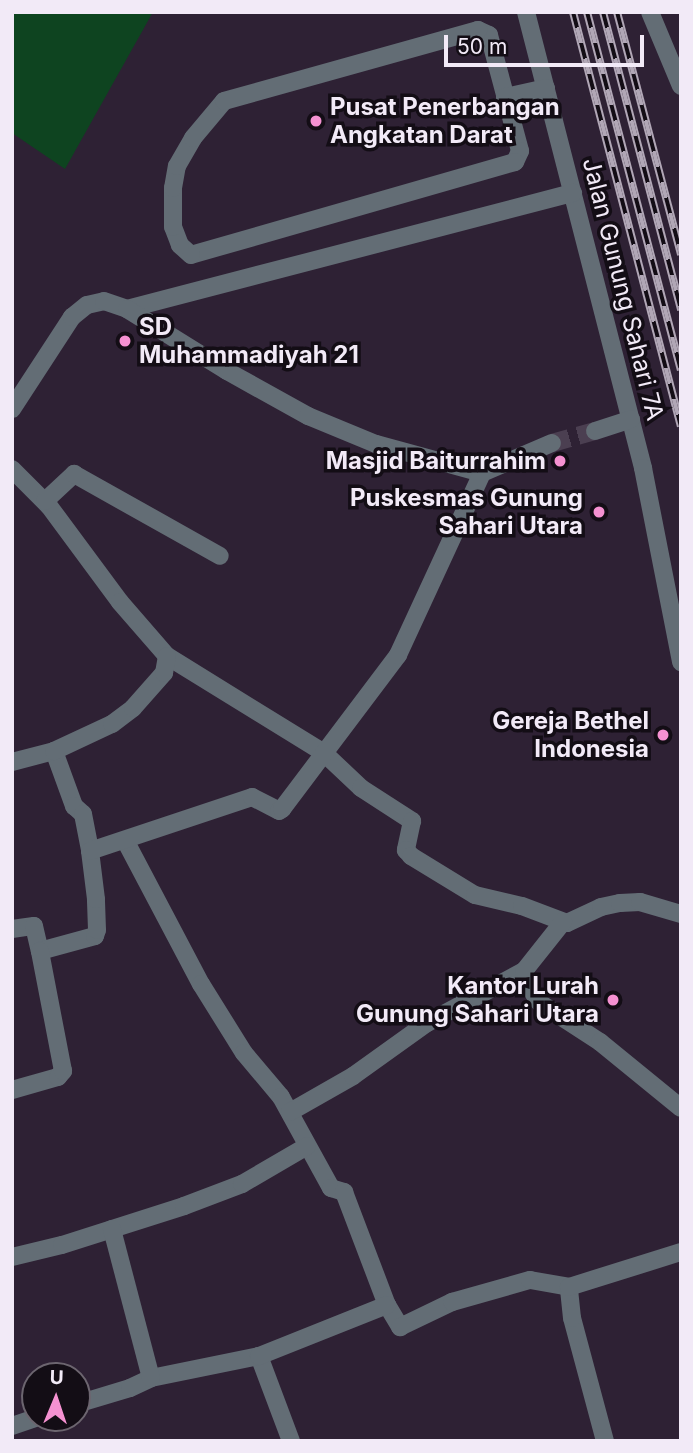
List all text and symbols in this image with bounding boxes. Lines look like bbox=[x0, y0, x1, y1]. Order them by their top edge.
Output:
scale bar bbox=[448, 21, 648, 65]
text: 50 m bbox=[457, 34, 507, 59]
place label: Pusat Penerbangan Angkatan Darat bbox=[330, 93, 560, 149]
marker: Pusat Penerbangan Angkatan Darat bbox=[308, 113, 324, 129]
street label: Jalan Gunung Sahari 7A bbox=[576, 155, 670, 423]
place label: SD Muhammadiyah 21 bbox=[139, 313, 359, 369]
marker: SD Muhammadiyah 21 bbox=[117, 333, 133, 349]
place label: Masjid Baiturrahim bbox=[326, 447, 546, 475]
marker: Masjid Baiturrahim bbox=[552, 453, 568, 469]
place label: Puskesmas Gunung Sahari Utara bbox=[350, 484, 583, 540]
marker: Puskesmas Gunung Sahari Utara bbox=[589, 502, 609, 522]
place label: Gereja Bethel Indonesia bbox=[492, 707, 649, 763]
marker: Gereja Bethel Indonesia bbox=[655, 727, 671, 743]
place label: Kantor Lurah Gunung Sahari Utara bbox=[356, 972, 599, 1028]
marker: Kantor Lurah Gunung Sahari Utara bbox=[605, 992, 621, 1008]
north arrow bbox=[21, 1362, 91, 1432]
text: U bbox=[49, 1366, 64, 1389]

